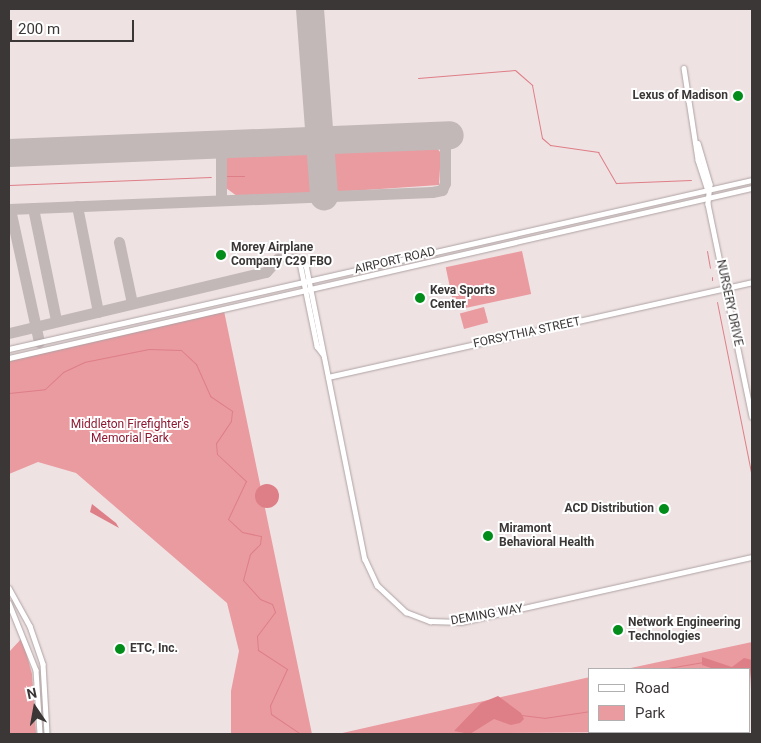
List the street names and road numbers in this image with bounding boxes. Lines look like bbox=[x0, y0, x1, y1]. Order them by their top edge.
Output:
street label: AIRPORT ROAD bbox=[353, 245, 437, 277]
street label: NURSERY DRIVE bbox=[713, 258, 745, 348]
street label: FORSYTHIA STREET bbox=[472, 315, 582, 351]
street label: DEMING WAY bbox=[450, 602, 524, 628]

